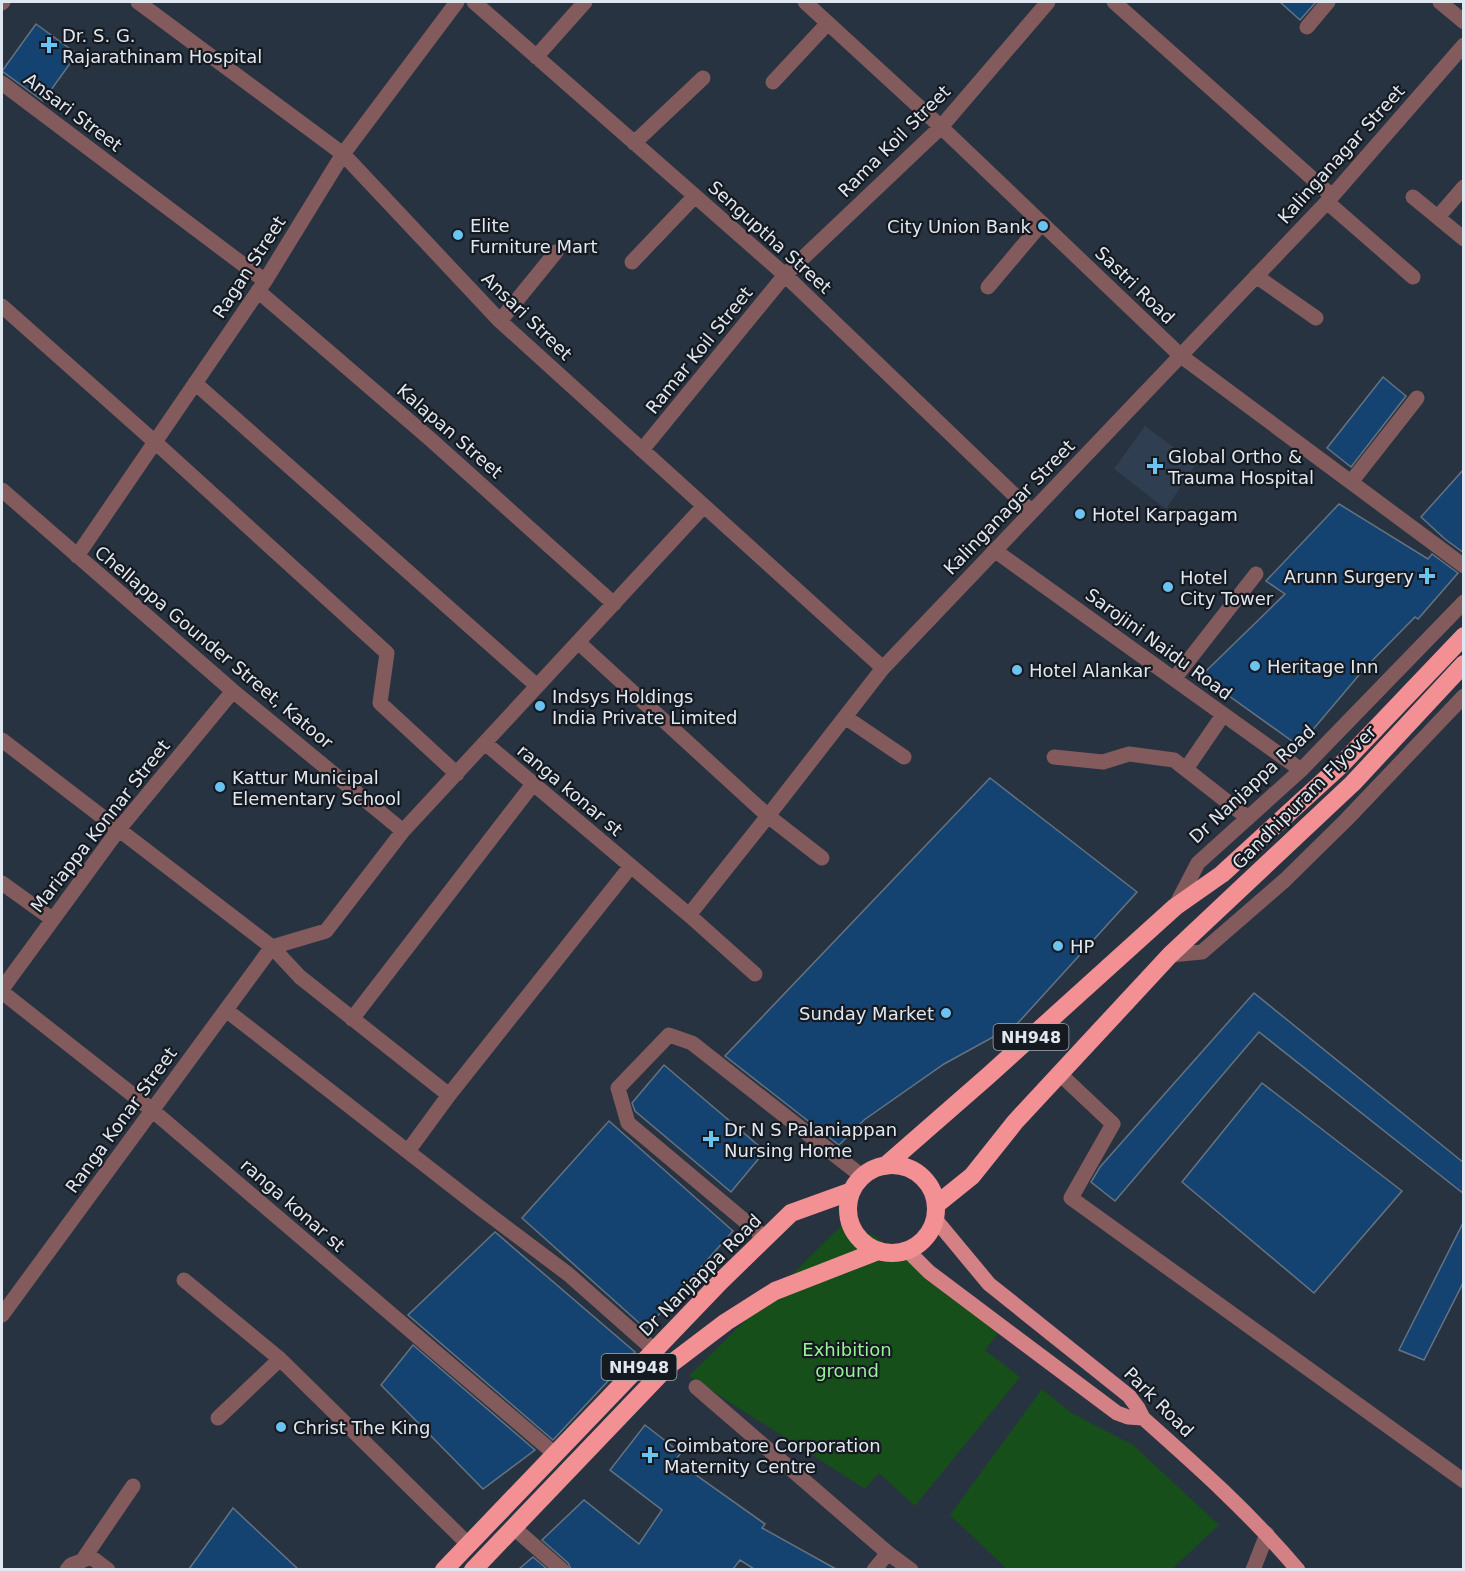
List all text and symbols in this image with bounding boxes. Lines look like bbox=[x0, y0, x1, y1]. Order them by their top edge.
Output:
place label: Dr. S. G. Rajarathinam Hospital bbox=[62, 25, 262, 67]
marker: Dr. S. G. Rajarathinam Hospital bbox=[40, 36, 58, 54]
street label: Ansari Street bbox=[20, 68, 126, 156]
street label: Kalinganagar Street bbox=[1273, 80, 1409, 228]
street label: Rama Koil Street bbox=[834, 81, 954, 201]
street label: Senguptha Street bbox=[704, 176, 836, 298]
street label: Ragan Street bbox=[208, 212, 290, 322]
place label: Elite Furniture Mart bbox=[470, 215, 598, 257]
place label: City Union Bank bbox=[887, 216, 1032, 237]
marker: City Union Bank bbox=[1036, 219, 1050, 233]
marker: Elite Furniture Mart bbox=[451, 228, 465, 242]
street label: Sastri Road bbox=[1091, 242, 1179, 328]
street label: Ansari Street bbox=[478, 268, 576, 364]
street label: Ramar Koil Street bbox=[641, 282, 757, 418]
street label: Kalapan Street bbox=[393, 379, 507, 483]
street label: Kalinganagar Street bbox=[939, 435, 1079, 579]
place label: Global Ortho & Trauma Hospital bbox=[1167, 446, 1314, 488]
marker: Global Ortho & Trauma Hospital bbox=[1146, 457, 1164, 475]
place label: Hotel Karpagam bbox=[1092, 504, 1238, 525]
marker: Hotel Karpagam bbox=[1073, 507, 1087, 521]
street label: Chellappa Gounder Street, Katoor bbox=[91, 541, 338, 753]
place label: Arunn Surgery bbox=[1284, 566, 1414, 587]
place label: Hotel City Tower bbox=[1180, 567, 1274, 609]
marker: Arunn Surgery bbox=[1418, 567, 1436, 585]
marker: Hotel City Tower bbox=[1161, 580, 1175, 594]
street label: Sarojini Naidu Road bbox=[1082, 584, 1236, 704]
place label: Heritage Inn bbox=[1267, 656, 1378, 677]
marker: Heritage Inn bbox=[1248, 659, 1262, 673]
place label: Hotel Alankar bbox=[1029, 660, 1151, 681]
marker: Hotel Alankar bbox=[1010, 663, 1024, 677]
place label: Indsys Holdings India Private Limited bbox=[552, 686, 738, 728]
marker: Indsys Holdings India Private Limited bbox=[533, 699, 547, 713]
street label: Gandhipuram Flyover bbox=[1228, 720, 1381, 873]
street label: Dr Nanjappa Road bbox=[1185, 721, 1319, 847]
street label: Mariappa Konnar Street bbox=[26, 736, 174, 916]
street label: ranga konar st bbox=[513, 740, 627, 840]
place label: Kattur Municipal Elementary School bbox=[232, 767, 401, 809]
marker: Kattur Municipal Elementary School bbox=[213, 780, 227, 794]
place label: HP bbox=[1070, 936, 1095, 957]
marker: HP bbox=[1051, 939, 1065, 953]
place label: Sunday Market bbox=[799, 1003, 934, 1024]
marker: Sunday Market bbox=[939, 1006, 953, 1020]
road number: NH948 bbox=[994, 1024, 1068, 1050]
street label: Ranga Konar Street bbox=[61, 1043, 181, 1197]
place label: Dr N S Palaniappan Nursing Home bbox=[724, 1119, 897, 1161]
marker: Dr N S Palaniappan Nursing Home bbox=[702, 1130, 720, 1148]
street label: ranga konar st bbox=[237, 1154, 349, 1256]
street label: Dr Nanjappa Road bbox=[635, 1210, 765, 1340]
park label: Exhibition ground bbox=[802, 1339, 892, 1381]
road number: NH948 bbox=[602, 1354, 676, 1380]
street label: Park Road bbox=[1120, 1363, 1198, 1441]
place label: Christ The King bbox=[293, 1417, 430, 1438]
marker: Christ The King bbox=[274, 1420, 288, 1434]
place label: Coimbatore Corporation Maternity Centre bbox=[664, 1435, 881, 1477]
marker: Coimbatore Corporation Maternity Centre bbox=[641, 1446, 659, 1464]

